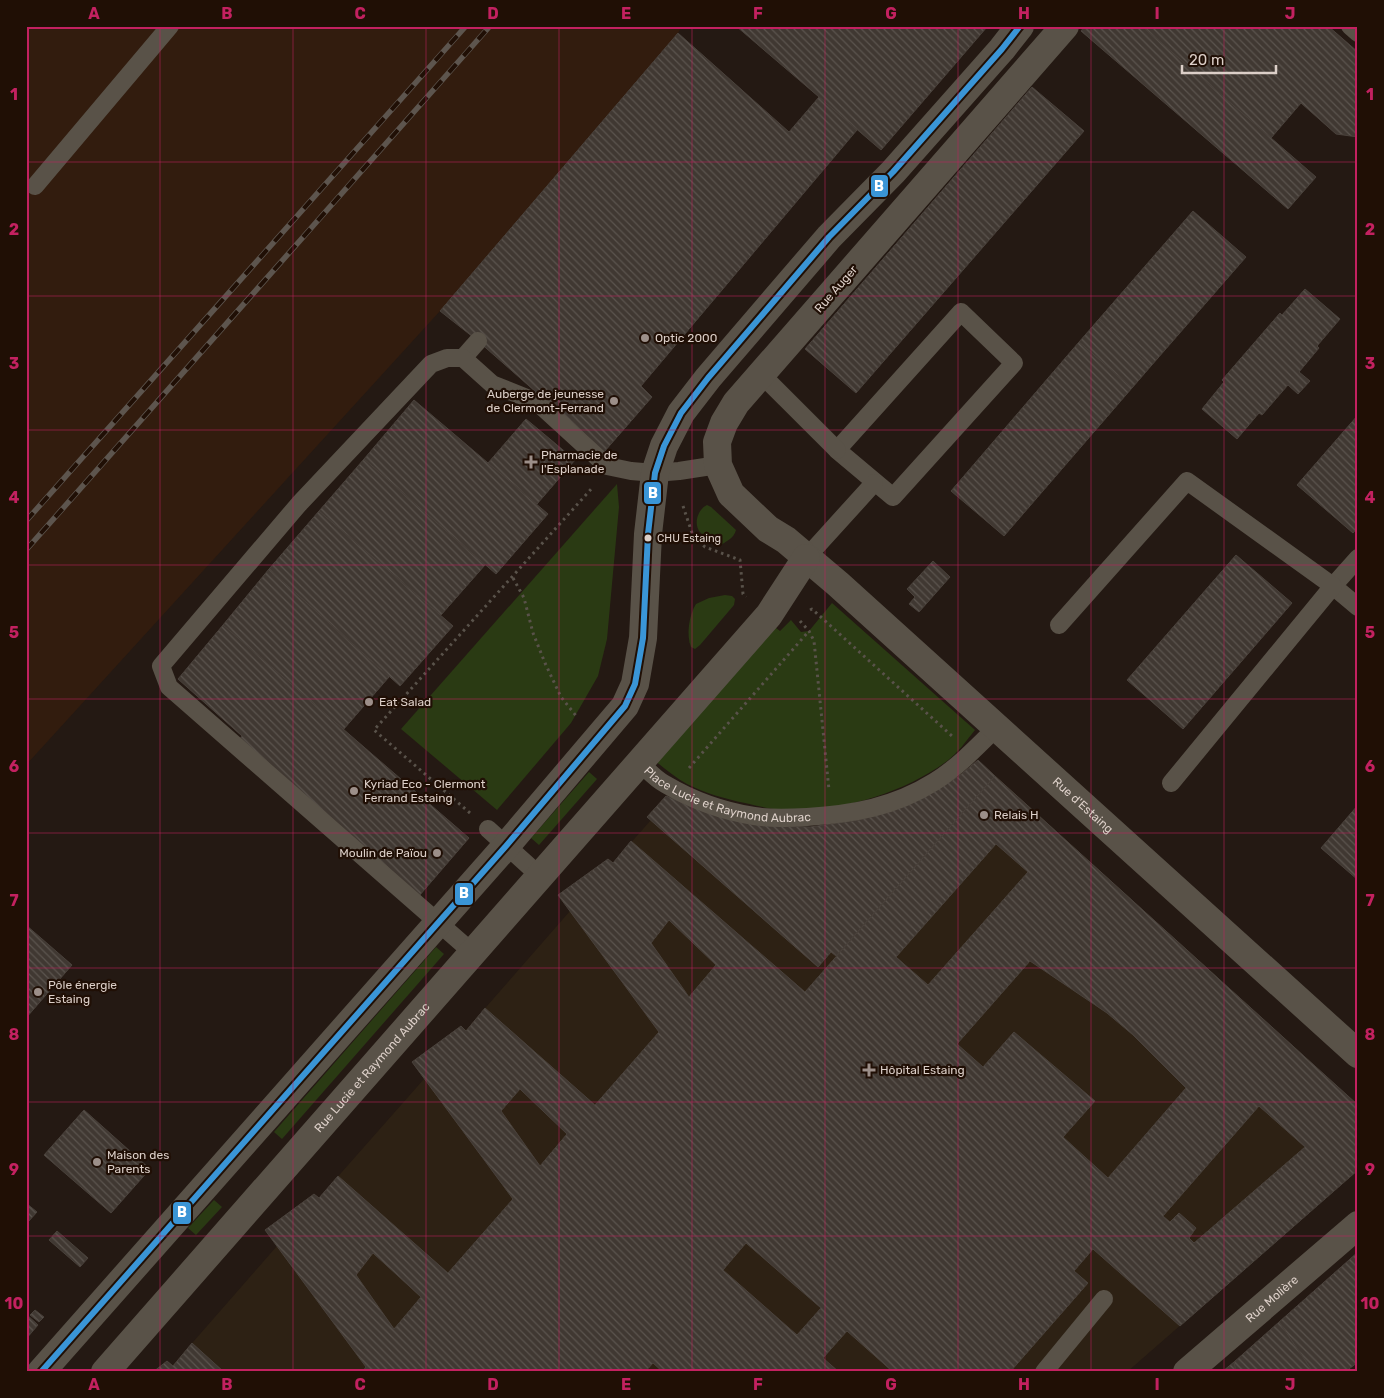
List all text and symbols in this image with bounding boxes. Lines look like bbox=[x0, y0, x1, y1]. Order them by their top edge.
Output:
text: A bbox=[88, 4, 100, 23]
text: B bbox=[221, 4, 233, 23]
text: C bbox=[354, 4, 366, 23]
text: D bbox=[487, 4, 499, 23]
text: E bbox=[621, 4, 631, 23]
text: F bbox=[753, 4, 763, 23]
text: G bbox=[885, 4, 897, 23]
text: H bbox=[1018, 4, 1030, 23]
text: I bbox=[1154, 4, 1160, 23]
text: J bbox=[1285, 4, 1295, 23]
scale bar bbox=[1182, 42, 1275, 74]
text: 20 m bbox=[1189, 51, 1224, 69]
text: 1 bbox=[10, 85, 18, 104]
text: 1 bbox=[1366, 85, 1374, 104]
line badge: B bbox=[870, 174, 889, 198]
text: B bbox=[874, 178, 884, 195]
text: 2 bbox=[9, 220, 19, 239]
text: 2 bbox=[1365, 220, 1375, 239]
street label: Rue Auger bbox=[812, 262, 861, 316]
place label: Optic 2000 bbox=[655, 331, 717, 345]
marker: Optic 2000 bbox=[639, 332, 651, 344]
text: 3 bbox=[9, 354, 19, 373]
text: 3 bbox=[1365, 354, 1375, 373]
place label: Auberge de jeunesse de Clermont-Ferrand bbox=[486, 387, 604, 415]
marker: Auberge de jeunesse de Clermont-Ferrand bbox=[608, 395, 620, 407]
place label: Pharmacie de l'Esplanade bbox=[541, 448, 618, 476]
marker: Pharmacie de l'Esplanade bbox=[525, 456, 537, 468]
line badge: B bbox=[643, 481, 662, 505]
text: B bbox=[648, 485, 658, 502]
text: 4 bbox=[9, 488, 20, 507]
text: 4 bbox=[1365, 488, 1376, 507]
place label: CHU Estaing bbox=[657, 532, 721, 545]
marker: CHU Estaing bbox=[643, 533, 653, 543]
text: 5 bbox=[9, 623, 19, 642]
text: 5 bbox=[1365, 623, 1375, 642]
place label: Eat Salad bbox=[379, 695, 431, 709]
marker: Eat Salad bbox=[363, 696, 375, 708]
text: 6 bbox=[9, 757, 19, 776]
text: 6 bbox=[1365, 757, 1375, 776]
street label: Place Lucie et Raymond Aubrac bbox=[641, 764, 812, 825]
street label: Rue d'Estaing bbox=[1050, 774, 1116, 836]
place label: Kyriad Eco - Clermont Ferrand Estaing bbox=[364, 777, 486, 805]
marker: Kyriad Eco - Clermont Ferrand Estaing bbox=[348, 785, 360, 797]
place label: Relais H bbox=[994, 808, 1039, 822]
marker: Relais H bbox=[978, 809, 990, 821]
place label: Moulin de Païou bbox=[339, 846, 427, 860]
marker: Moulin de Païou bbox=[431, 847, 443, 859]
line badge: B bbox=[454, 882, 474, 906]
text: B bbox=[459, 885, 469, 902]
text: 7 bbox=[9, 891, 19, 910]
text: 7 bbox=[1365, 891, 1375, 910]
place label: Pôle énergie Estaing bbox=[48, 978, 117, 1006]
marker: Pôle énergie Estaing bbox=[32, 986, 44, 998]
street label: Rue Lucie et Raymond Aubrac bbox=[311, 1000, 433, 1135]
text: 8 bbox=[9, 1025, 20, 1044]
text: 8 bbox=[1365, 1025, 1376, 1044]
marker: Hôpital Estaing bbox=[862, 1063, 876, 1077]
place label: Hôpital Estaing bbox=[880, 1063, 965, 1077]
place label: Maison des Parents bbox=[107, 1148, 169, 1176]
marker: Maison des Parents bbox=[91, 1156, 103, 1168]
text: 9 bbox=[9, 1160, 19, 1179]
text: 9 bbox=[1365, 1160, 1375, 1179]
line badge: B bbox=[172, 1201, 192, 1225]
text: B bbox=[177, 1204, 187, 1221]
street label: Rue Molière bbox=[1243, 1272, 1301, 1325]
text: 10 bbox=[5, 1294, 24, 1313]
text: 10 bbox=[1361, 1294, 1380, 1313]
text: A bbox=[88, 1375, 100, 1394]
text: B bbox=[221, 1375, 233, 1394]
text: C bbox=[354, 1375, 366, 1394]
text: D bbox=[487, 1375, 499, 1394]
text: E bbox=[621, 1375, 631, 1394]
text: F bbox=[753, 1375, 763, 1394]
text: G bbox=[885, 1375, 897, 1394]
text: H bbox=[1018, 1375, 1030, 1394]
text: I bbox=[1154, 1375, 1160, 1394]
text: J bbox=[1285, 1375, 1295, 1394]

